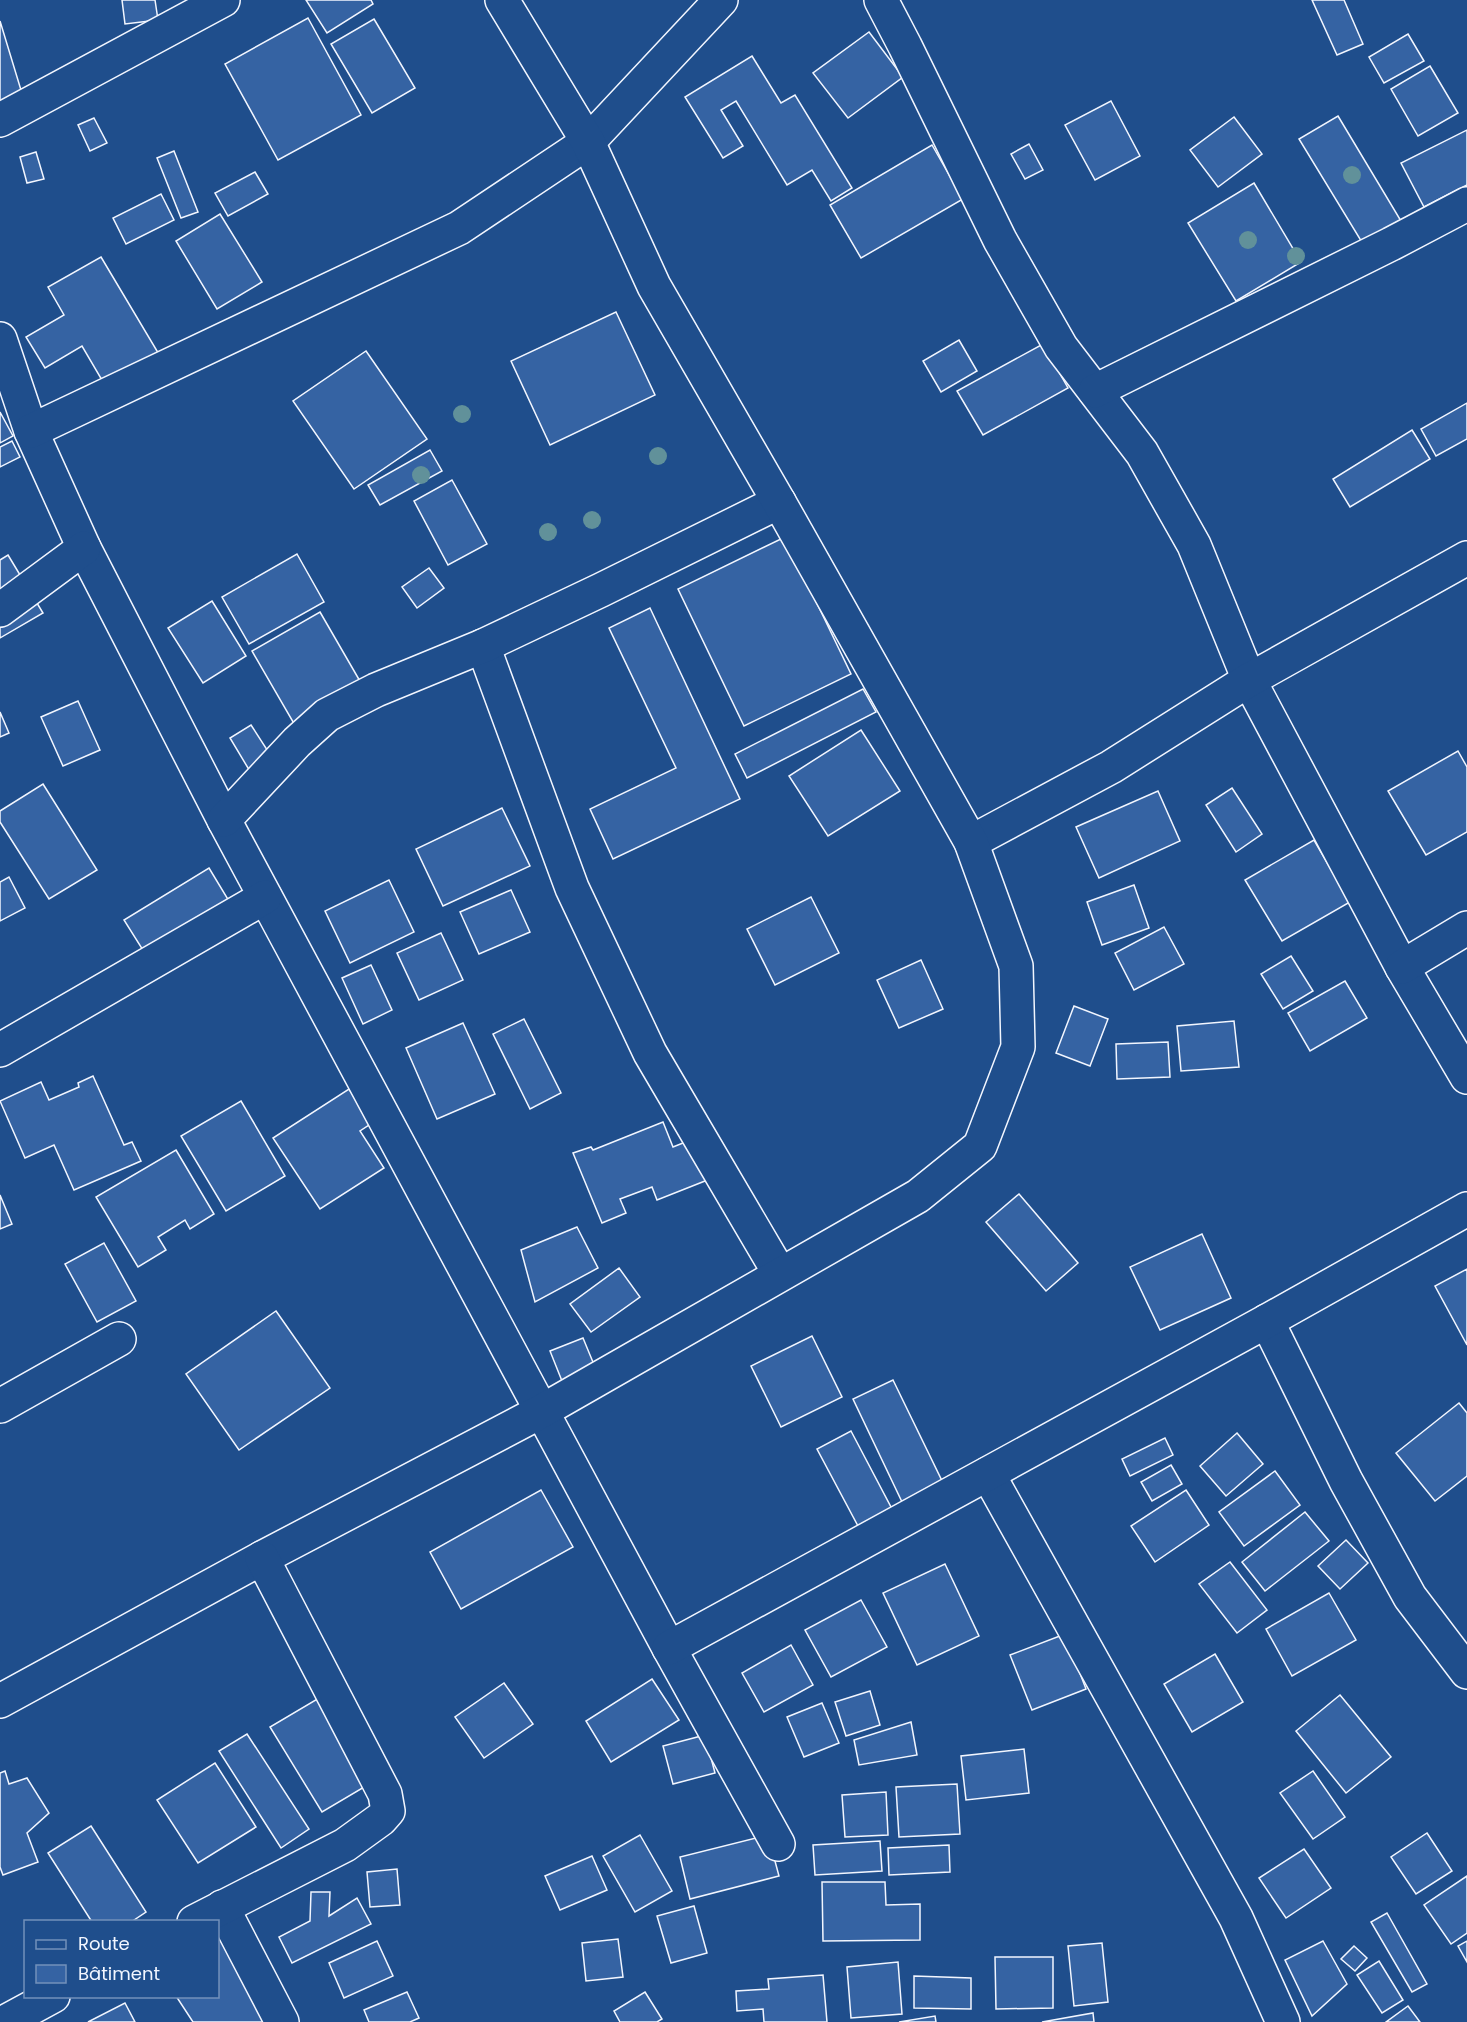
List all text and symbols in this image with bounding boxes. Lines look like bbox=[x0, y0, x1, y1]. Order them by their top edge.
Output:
legend bbox=[24, 1920, 219, 1998]
text: Route bbox=[78, 1931, 130, 1956]
text: Bâtiment bbox=[78, 1961, 160, 1986]

